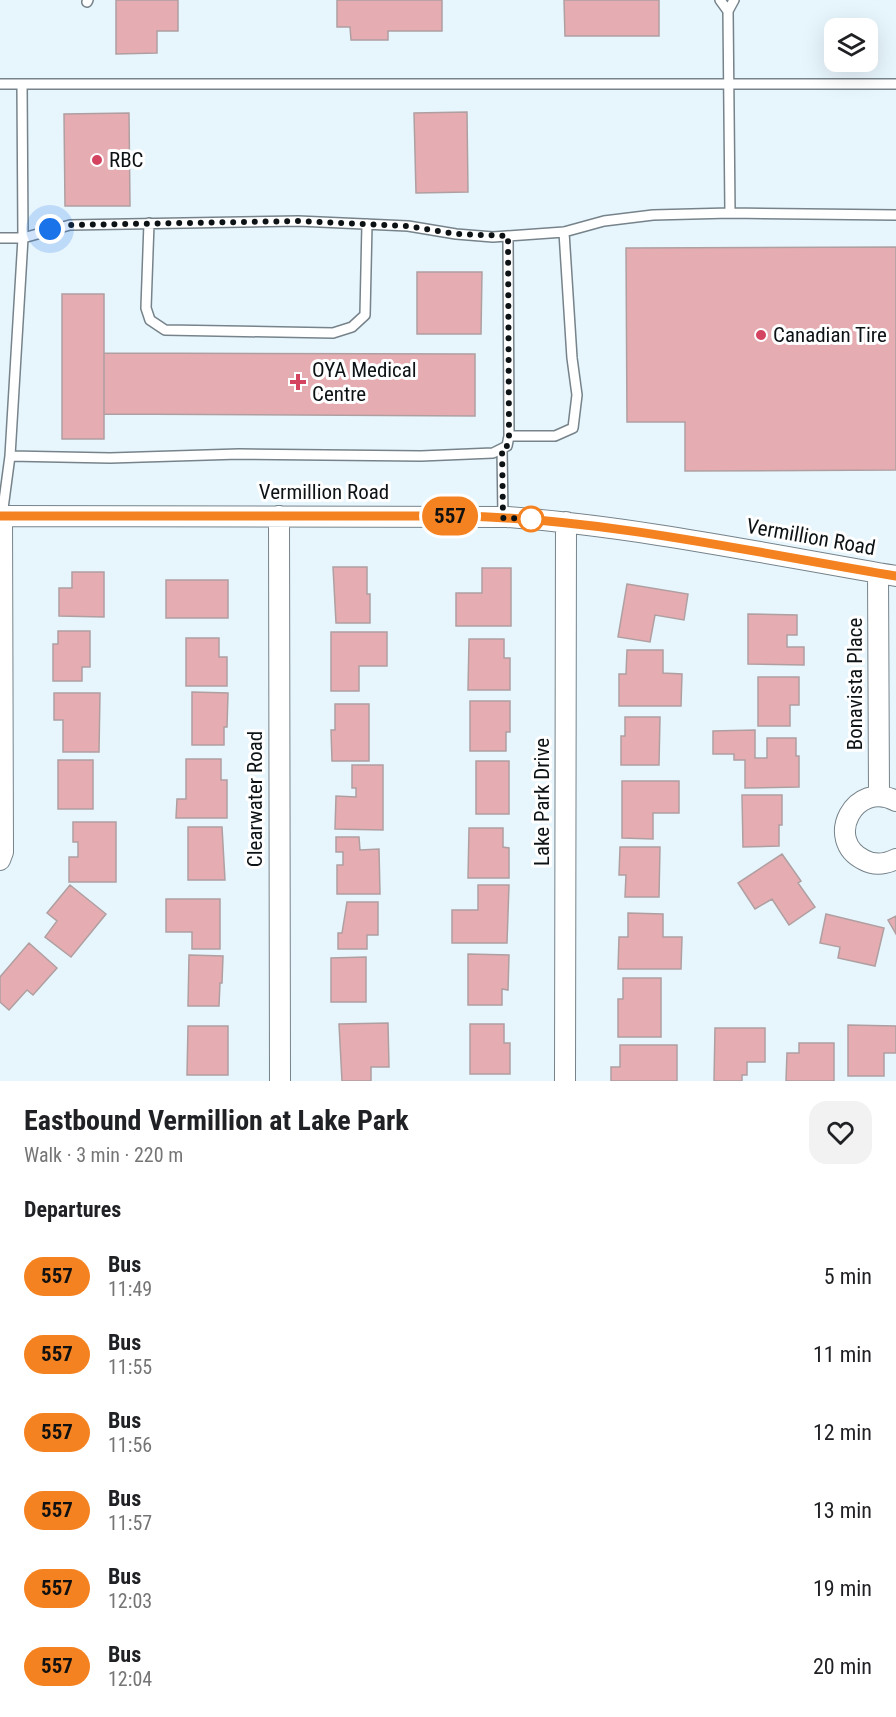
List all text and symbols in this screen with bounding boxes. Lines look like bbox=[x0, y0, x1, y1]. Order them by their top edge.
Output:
map controls bbox=[824, 18, 878, 72]
button: layers bbox=[824, 18, 878, 72]
place label: RBC bbox=[109, 148, 144, 172]
marker: RBC bbox=[90, 153, 104, 167]
your location bbox=[35, 214, 65, 244]
place label: Canadian Tire bbox=[773, 323, 887, 347]
marker: Canadian Tire bbox=[754, 328, 768, 342]
place label: OYA Medical Centre bbox=[312, 358, 417, 406]
marker: OYA Medical Centre bbox=[289, 373, 307, 391]
street label: Vermillion Road bbox=[259, 480, 389, 504]
line badge: 557 bbox=[416, 496, 484, 536]
text: 557 bbox=[434, 504, 466, 528]
unlabelled marker bbox=[518, 506, 544, 532]
street label: Vermillion Road bbox=[745, 514, 877, 560]
street label: Bonavista Place bbox=[843, 618, 867, 750]
street label: Clearwater Road bbox=[243, 731, 267, 867]
street label: Lake Park Drive bbox=[530, 738, 554, 866]
button: heart bbox=[809, 1101, 872, 1164]
text: Eastbound Vermillion at Lake Park bbox=[24, 1104, 409, 1137]
text: Walk · 3 min · 220 m bbox=[24, 1143, 183, 1167]
text: Departures bbox=[24, 1197, 121, 1222]
text: Bus bbox=[108, 1252, 141, 1277]
text: 557 bbox=[41, 1264, 73, 1288]
text: 5 min bbox=[824, 1264, 872, 1289]
text: 11:49 bbox=[108, 1277, 152, 1301]
text: Bus bbox=[108, 1330, 141, 1355]
text: 557 bbox=[41, 1342, 73, 1366]
text: 11 min bbox=[813, 1342, 872, 1367]
text: 11:55 bbox=[108, 1355, 152, 1379]
text: Bus bbox=[108, 1408, 141, 1433]
text: 557 bbox=[41, 1420, 73, 1444]
text: 12 min bbox=[813, 1420, 872, 1445]
text: 11:56 bbox=[108, 1433, 152, 1457]
text: Bus bbox=[108, 1486, 141, 1511]
text: 557 bbox=[41, 1498, 73, 1522]
text: 13 min bbox=[813, 1498, 872, 1523]
text: 11:57 bbox=[108, 1511, 152, 1535]
text: Bus bbox=[108, 1564, 141, 1589]
text: 557 bbox=[41, 1576, 73, 1600]
text: 19 min bbox=[813, 1576, 872, 1601]
text: 12:03 bbox=[108, 1589, 152, 1613]
text: Bus bbox=[108, 1642, 141, 1667]
text: 557 bbox=[41, 1654, 73, 1678]
text: 20 min bbox=[813, 1654, 872, 1679]
text: 12:04 bbox=[108, 1667, 152, 1691]

